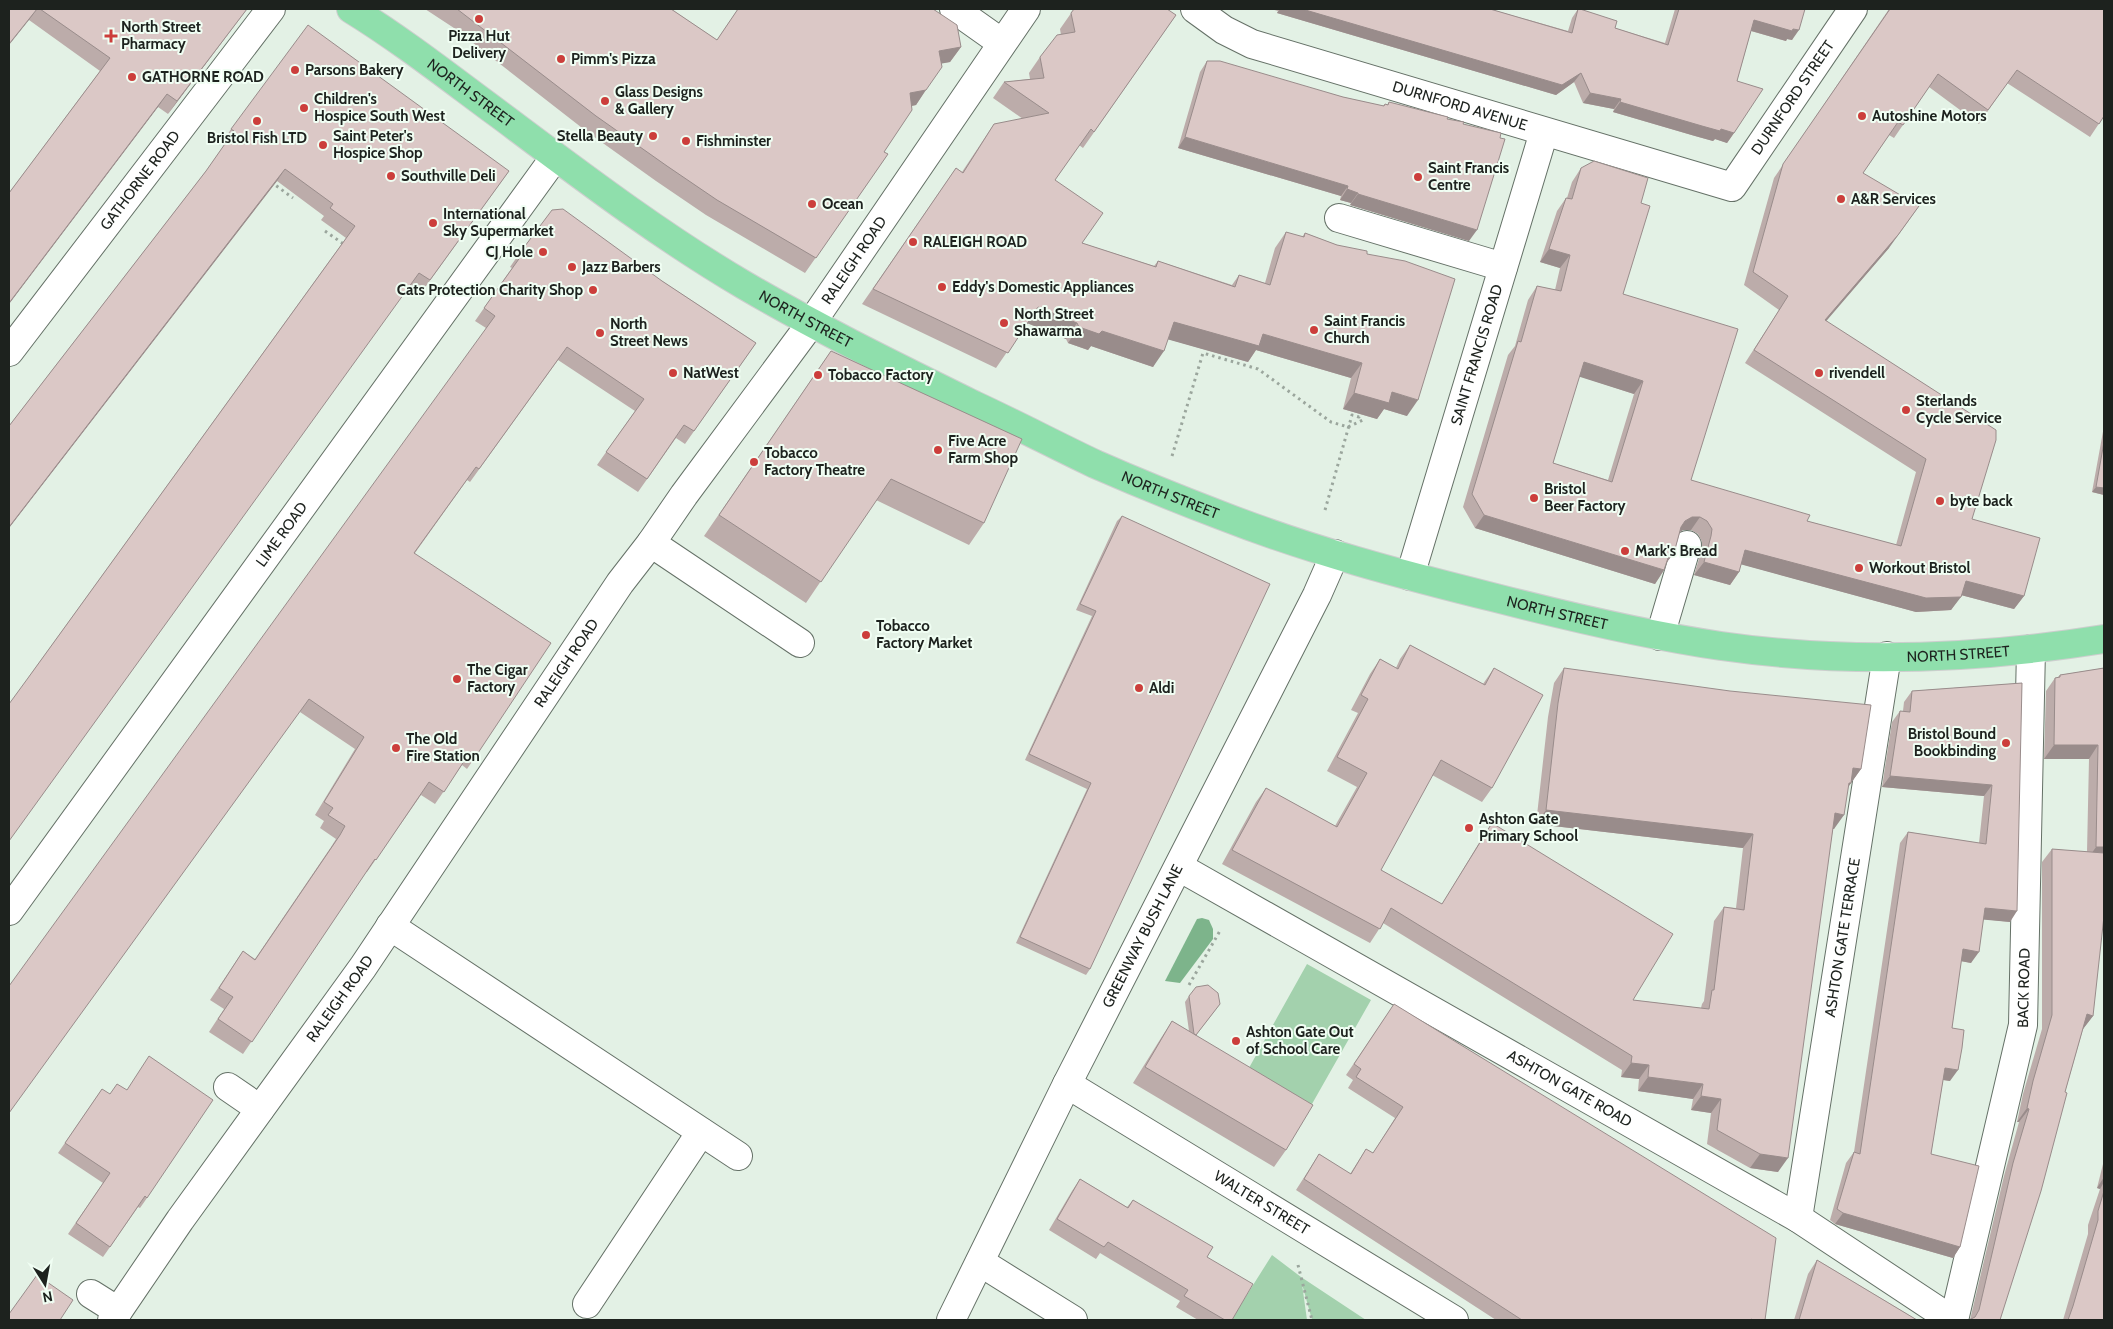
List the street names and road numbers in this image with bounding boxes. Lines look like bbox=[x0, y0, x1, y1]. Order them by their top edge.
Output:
street label: DURNFORD STREET bbox=[1748, 37, 1838, 158]
street label: NORTH STREET bbox=[424, 55, 517, 131]
street label: DURNFORD AVENUE bbox=[1390, 77, 1529, 135]
street label: GATHORNE ROAD bbox=[96, 127, 184, 234]
street label: RALEIGH ROAD bbox=[818, 213, 891, 308]
street label: SAINT FRANCIS ROAD bbox=[1447, 282, 1507, 427]
street label: NORTH STREET bbox=[756, 287, 855, 352]
street label: NORTH STREET bbox=[1119, 467, 1221, 523]
street label: LIME ROAD bbox=[252, 498, 311, 570]
street label: NORTH STREET bbox=[1505, 592, 1609, 634]
street label: RALEIGH ROAD bbox=[530, 615, 603, 711]
street label: NORTH STREET bbox=[1906, 642, 2011, 666]
street label: ASHTON GATE TERRACE bbox=[1821, 857, 1864, 1018]
street label: GREENWAY BUSH LANE bbox=[1099, 862, 1187, 1011]
street label: BACK ROAD bbox=[2014, 948, 2034, 1028]
street label: RALEIGH ROAD bbox=[303, 952, 377, 1046]
street label: ASHTON GATE ROAD bbox=[1504, 1046, 1635, 1131]
street label: WALTER STREET bbox=[1211, 1167, 1313, 1239]

